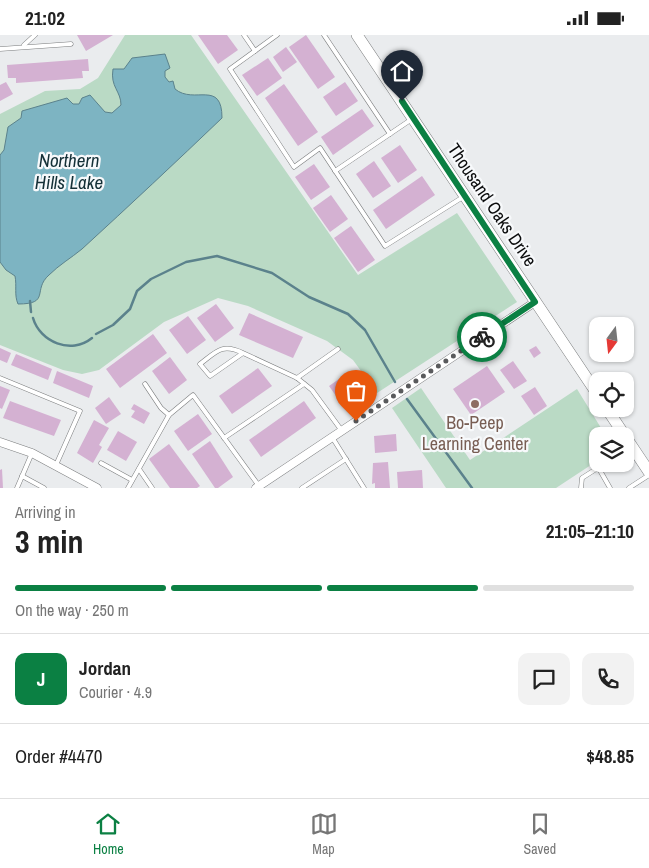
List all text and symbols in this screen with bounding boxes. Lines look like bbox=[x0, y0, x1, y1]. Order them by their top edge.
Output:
text: 21:02 bbox=[25, 5, 65, 31]
pin bbox=[381, 50, 423, 101]
icon: home bbox=[388, 57, 416, 85]
street label: Thousand Oaks Drive bbox=[442, 138, 543, 271]
water label: Northern Hills Lake bbox=[35, 147, 103, 195]
courier bbox=[457, 312, 507, 362]
north arrow bbox=[589, 317, 634, 363]
map controls bbox=[589, 317, 634, 472]
icon: bike bbox=[468, 323, 496, 351]
pin bbox=[335, 370, 377, 421]
button: locate bbox=[589, 372, 634, 417]
icon: bag bbox=[342, 377, 370, 405]
marker: Bo-Peep Learning Center bbox=[469, 398, 481, 410]
place label: Bo-Peep Learning Center bbox=[422, 410, 528, 456]
button: layers bbox=[589, 427, 634, 472]
text: Arriving in bbox=[15, 501, 76, 523]
text: 21:05–21:10 bbox=[546, 518, 634, 544]
text: 3 min bbox=[15, 520, 84, 563]
text: On the way · 250 m bbox=[15, 599, 129, 621]
button: chat bbox=[518, 653, 570, 705]
button: phone bbox=[582, 653, 634, 705]
text: Jordan bbox=[79, 655, 131, 681]
text: J bbox=[37, 666, 45, 692]
text: Courier · 4.9 bbox=[79, 681, 152, 703]
text: Order #4470 bbox=[15, 743, 102, 769]
text: $48.85 bbox=[586, 743, 634, 769]
tab: Home bbox=[93, 810, 124, 858]
tab: Map bbox=[310, 810, 338, 858]
tab: Saved bbox=[523, 810, 556, 858]

